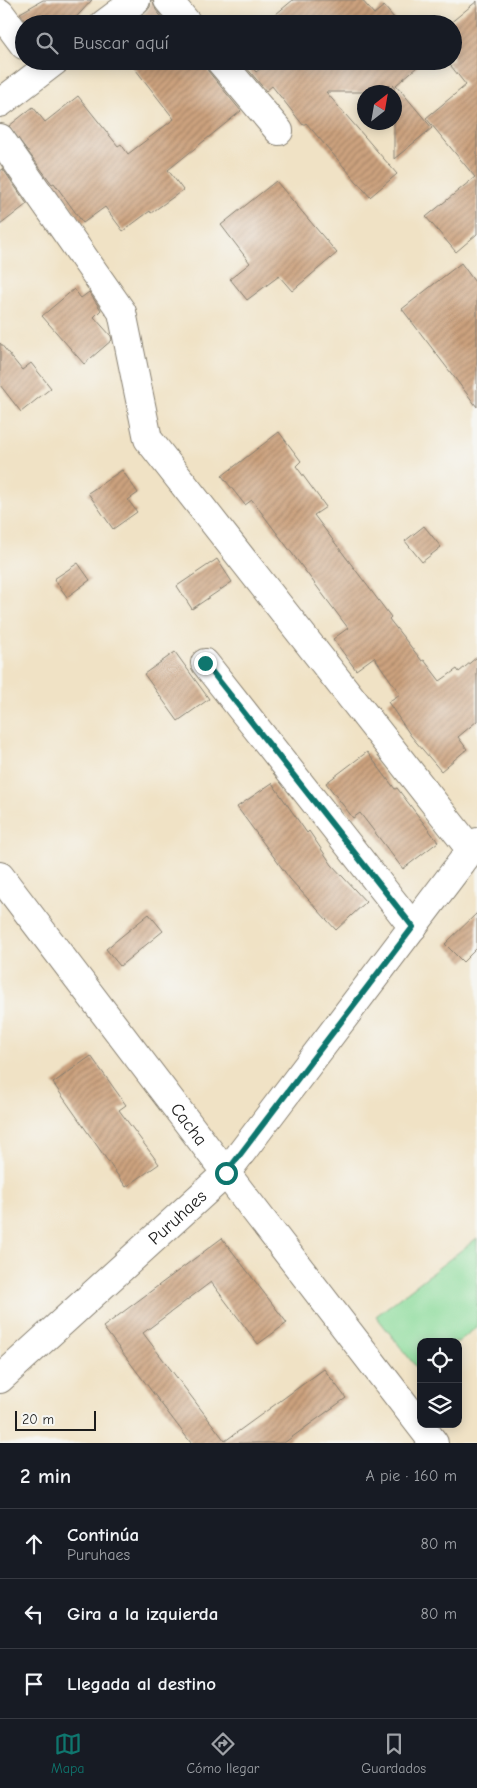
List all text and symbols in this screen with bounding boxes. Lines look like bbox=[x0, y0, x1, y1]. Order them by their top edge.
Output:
search box bbox=[15, 15, 462, 70]
icon: search bbox=[33, 29, 61, 57]
text: Buscar aquí bbox=[73, 32, 169, 54]
north arrow bbox=[357, 85, 402, 130]
route end bbox=[194, 652, 217, 675]
street label: Cacha bbox=[166, 1099, 211, 1150]
route start bbox=[215, 1162, 238, 1185]
street label: Puruhaes bbox=[144, 1186, 211, 1249]
map controls bbox=[417, 1338, 462, 1428]
button: locate bbox=[417, 1338, 462, 1383]
button: layers bbox=[417, 1383, 462, 1428]
scale bar bbox=[15, 1408, 96, 1431]
text: 20 m bbox=[22, 1411, 54, 1428]
text: 2 min bbox=[20, 1464, 71, 1488]
text: A pie · 160 m bbox=[365, 1467, 457, 1485]
text: Continúa bbox=[67, 1524, 139, 1546]
icon: ahead bbox=[20, 1530, 48, 1558]
text: 80 m bbox=[420, 1535, 457, 1553]
text: Puruhaes bbox=[67, 1546, 130, 1564]
icon: left bbox=[20, 1600, 48, 1628]
text: Gira a la izquierda bbox=[67, 1603, 218, 1625]
text: 80 m bbox=[420, 1605, 457, 1623]
icon: arrive bbox=[20, 1670, 48, 1698]
text: Llegada al destino bbox=[67, 1673, 216, 1695]
tab: Mapa bbox=[51, 1730, 85, 1777]
tab: Cómo llegar bbox=[186, 1730, 259, 1777]
tab: Guardados bbox=[361, 1730, 426, 1777]

